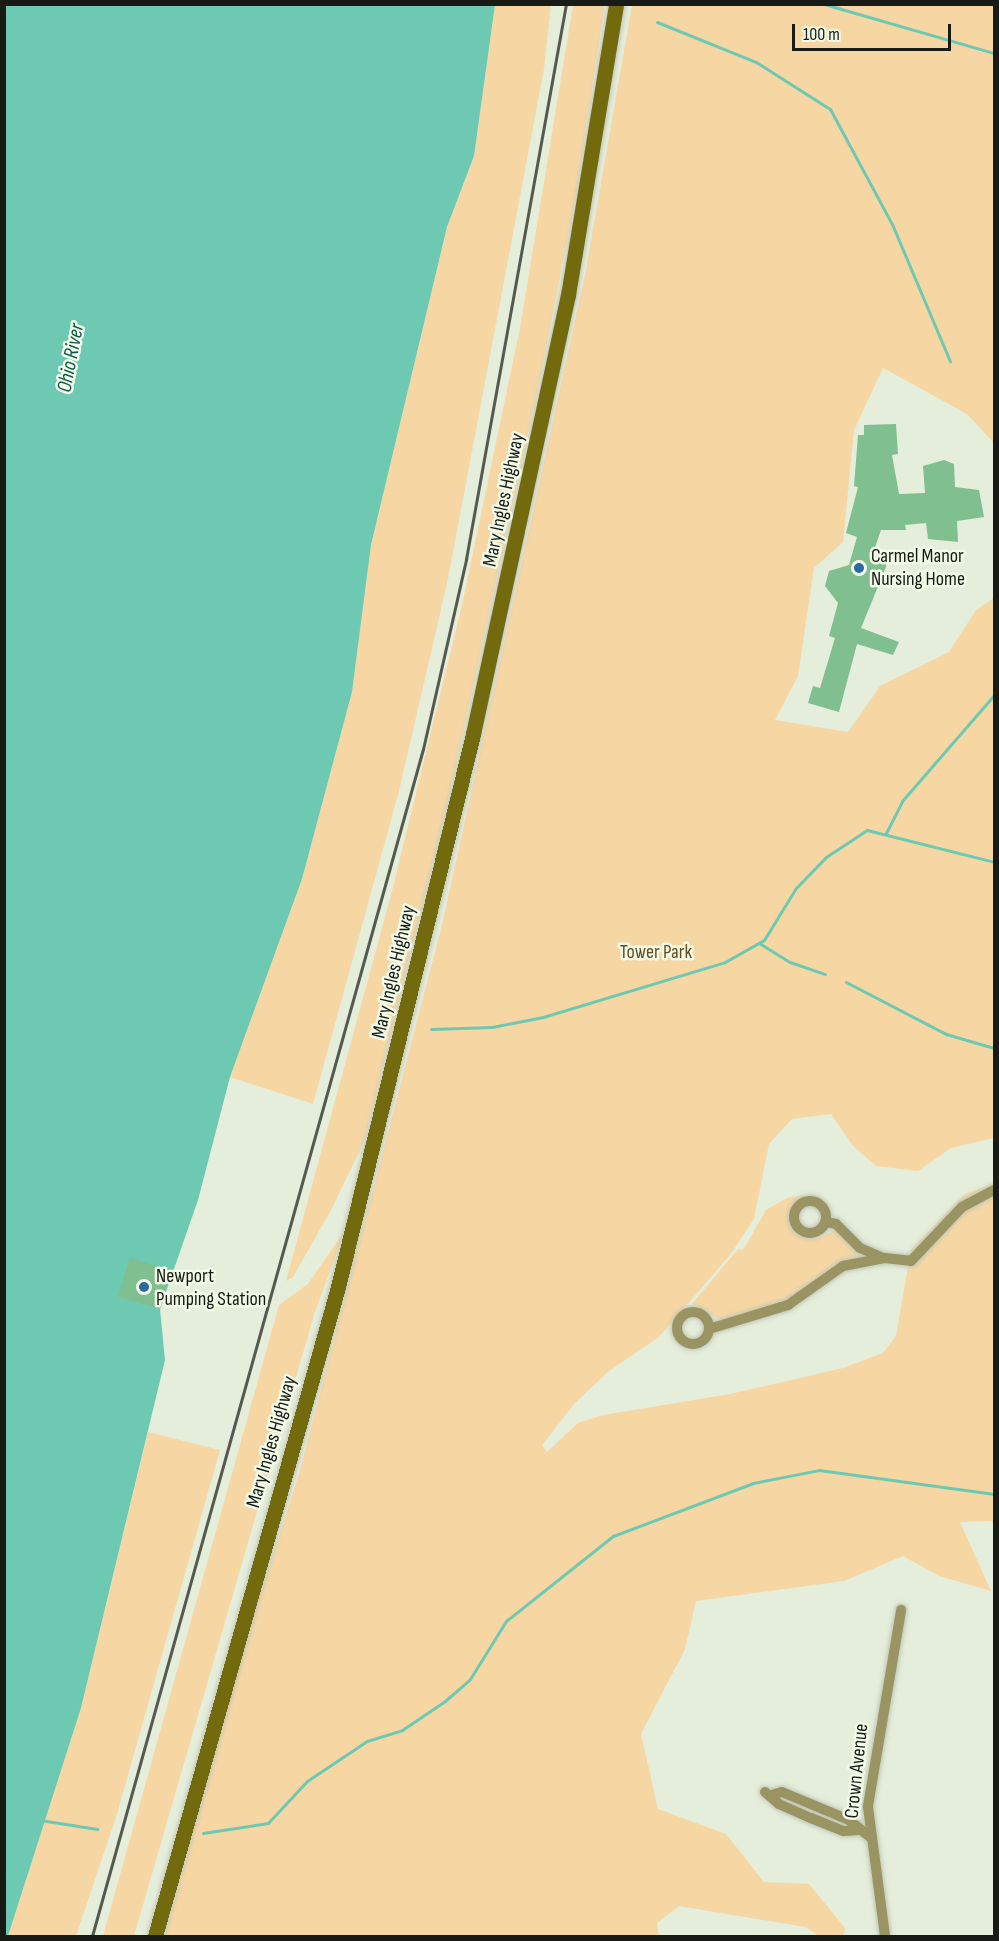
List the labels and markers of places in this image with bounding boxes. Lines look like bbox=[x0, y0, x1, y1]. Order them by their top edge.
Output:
place label: Carmel Manor Nursing Home bbox=[871, 544, 965, 591]
marker: Carmel Manor Nursing Home bbox=[852, 561, 866, 575]
place label: Newport Pumping Station bbox=[156, 1264, 266, 1311]
marker: Newport Pumping Station bbox=[137, 1280, 151, 1294]

